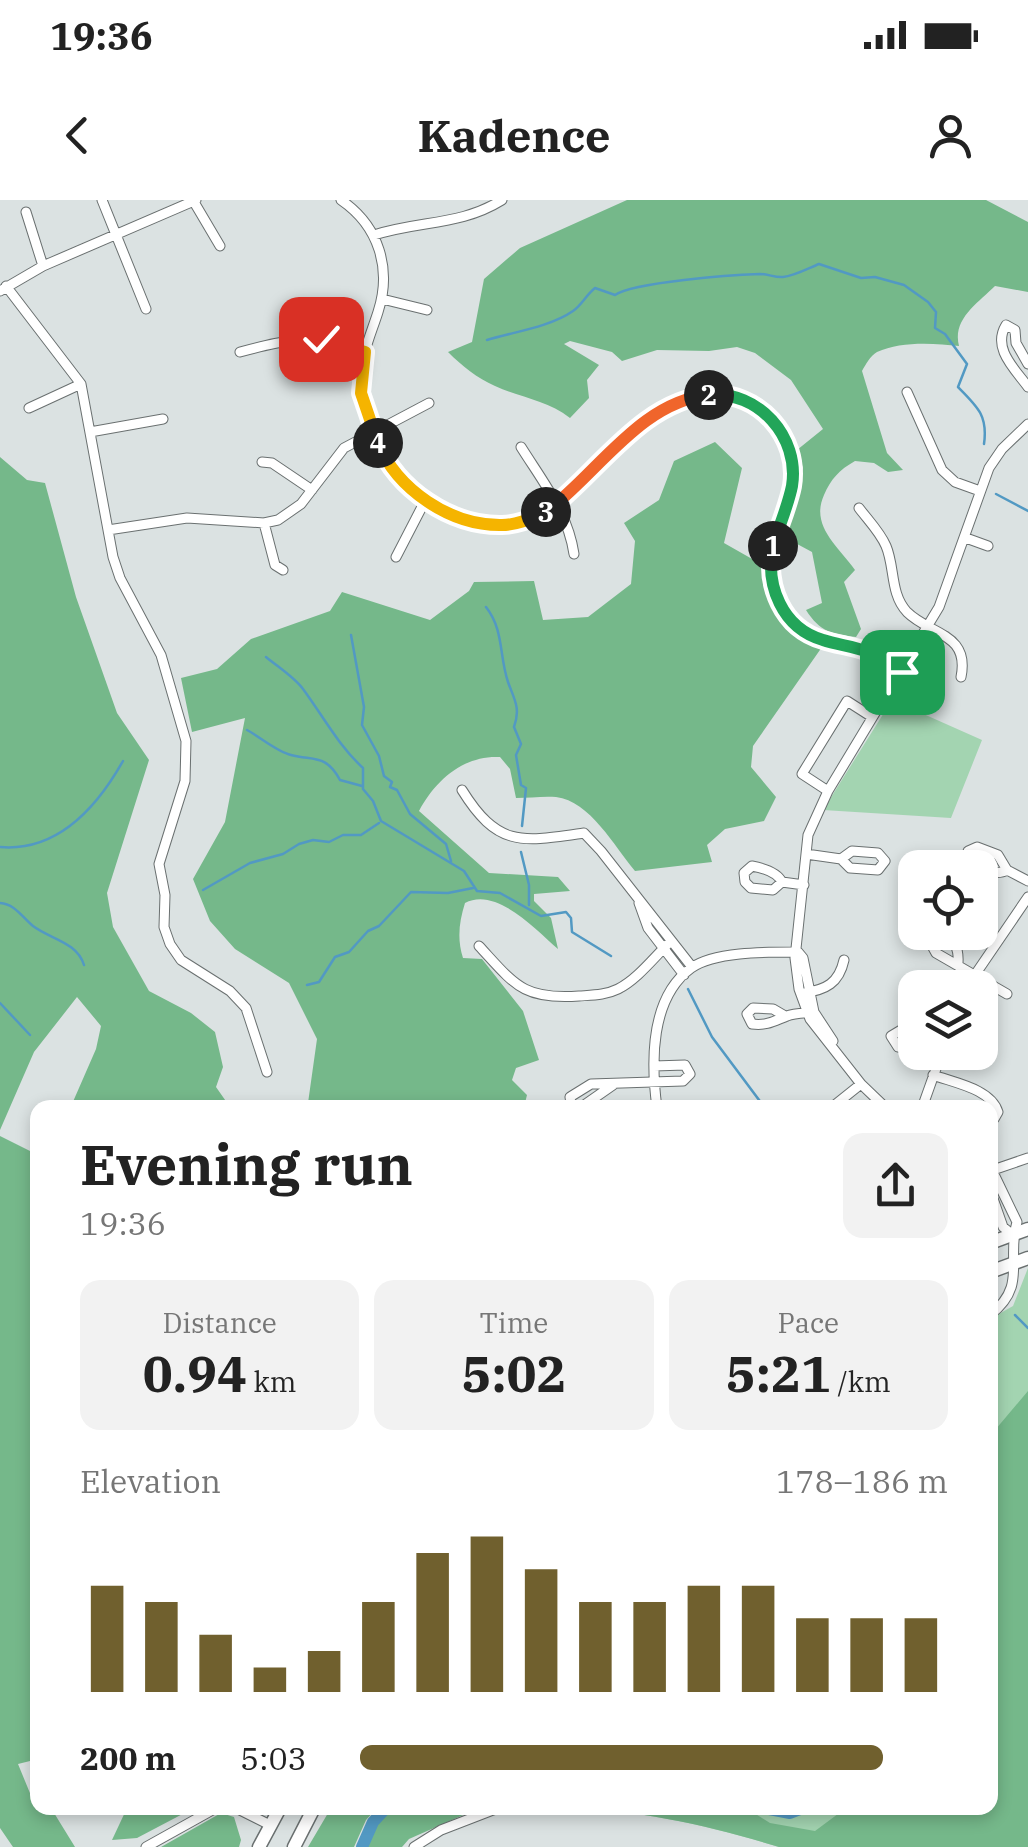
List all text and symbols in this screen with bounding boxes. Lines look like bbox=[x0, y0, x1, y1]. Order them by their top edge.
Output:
text: 19:36 bbox=[50, 11, 153, 60]
text: Kadence bbox=[417, 106, 611, 164]
icon: back bbox=[50, 108, 105, 163]
icon: person bbox=[923, 108, 978, 163]
pin bbox=[279, 297, 364, 382]
icon: check bbox=[294, 312, 349, 367]
pin: 2 bbox=[684, 370, 734, 420]
text: 2 bbox=[701, 376, 717, 413]
pin: 4 bbox=[353, 418, 403, 468]
text: 4 bbox=[370, 424, 386, 461]
pin: 3 bbox=[521, 487, 571, 537]
text: 3 bbox=[538, 493, 554, 530]
pin: 1 bbox=[748, 521, 798, 571]
text: 1 bbox=[765, 527, 781, 564]
pin bbox=[860, 630, 945, 715]
icon: arrive bbox=[875, 645, 930, 700]
map controls bbox=[898, 850, 998, 1070]
button: locate bbox=[898, 850, 998, 950]
button: layers bbox=[898, 970, 998, 1070]
text: Evening run bbox=[80, 1129, 413, 1200]
button: share bbox=[843, 1133, 948, 1238]
text: 19:36 bbox=[80, 1202, 166, 1244]
text: Distance bbox=[163, 1304, 277, 1341]
text: Time bbox=[480, 1304, 548, 1341]
text: Pace bbox=[778, 1304, 839, 1341]
text: 0.94 bbox=[143, 1341, 247, 1406]
text: 5:02 bbox=[461, 1341, 567, 1406]
text: 5:21 bbox=[726, 1341, 831, 1406]
text: km bbox=[247, 1363, 296, 1400]
text: /km bbox=[831, 1363, 891, 1400]
text: Elevation bbox=[80, 1460, 221, 1502]
text: 178–186 m bbox=[776, 1460, 948, 1502]
text: 200 m bbox=[80, 1737, 176, 1779]
text: 5:03 bbox=[240, 1737, 307, 1779]

